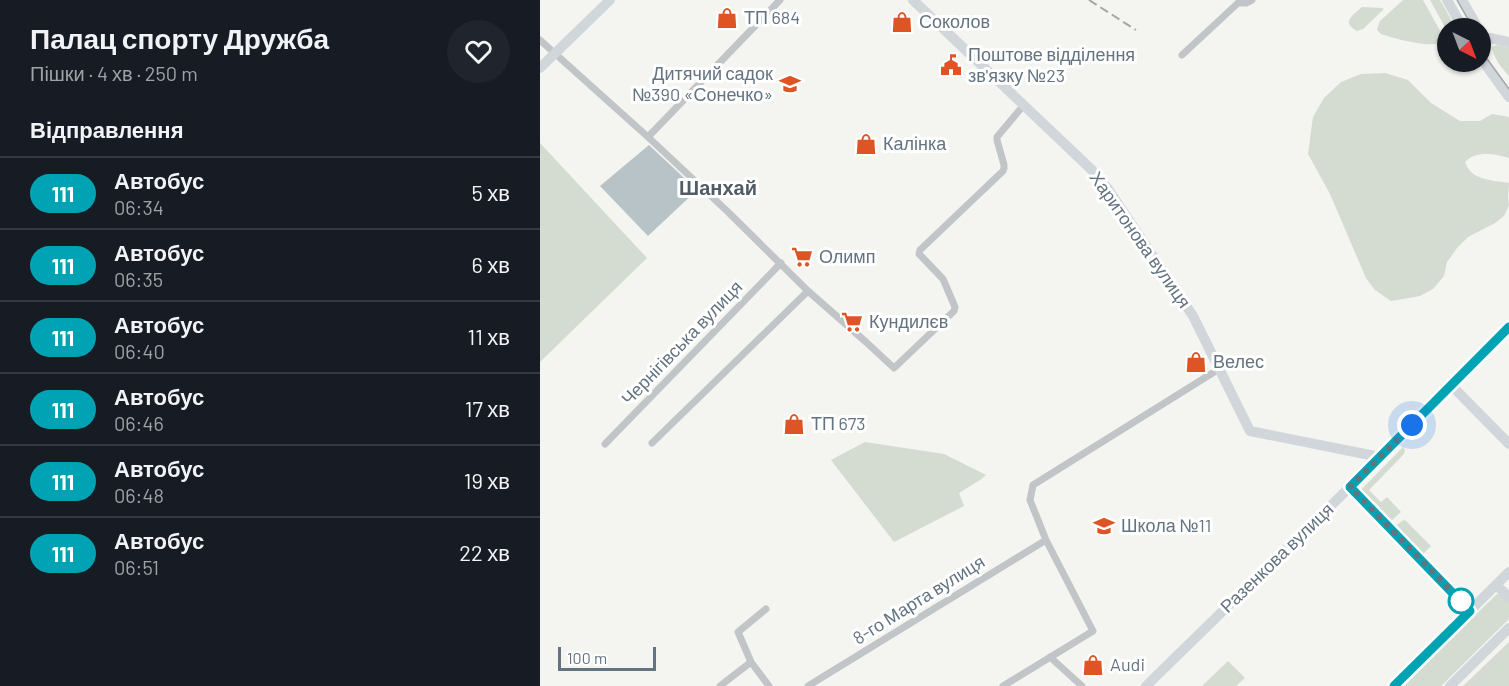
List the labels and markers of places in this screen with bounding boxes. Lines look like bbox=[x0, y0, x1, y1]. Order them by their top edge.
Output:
shop icon: ТП 684 bbox=[715, 6, 739, 30]
place label: ТП 684 bbox=[744, 6, 800, 28]
shop icon: Соколов bbox=[890, 10, 914, 34]
place label: Соколов bbox=[919, 10, 990, 32]
place label: Поштове відділення зв'язку №23 bbox=[968, 43, 1135, 86]
public building icon: Поштове відділення зв'язку №23 bbox=[939, 53, 963, 77]
place label: Дитячий садок №390 «Сонечко» bbox=[632, 62, 773, 105]
school or university icon: Дитячий садок №390 «Сонечко» bbox=[778, 72, 802, 96]
shop icon: Калінка bbox=[854, 132, 878, 156]
place label: Калінка bbox=[883, 132, 947, 154]
supermarket icon: Олимп bbox=[790, 245, 814, 269]
place label: Олимп bbox=[819, 245, 875, 267]
supermarket icon: Кундилєв bbox=[840, 310, 864, 334]
place label: Кундилєв bbox=[869, 310, 948, 332]
shop icon: Велес bbox=[1184, 350, 1208, 374]
place label: Велес bbox=[1213, 350, 1264, 372]
shop icon: ТП 673 bbox=[782, 412, 806, 436]
place label: ТП 673 bbox=[811, 412, 866, 434]
school or university icon: Школа №11 bbox=[1092, 514, 1116, 538]
place label: Школа №11 bbox=[1121, 514, 1211, 536]
unlabelled marker bbox=[1448, 588, 1474, 614]
shop icon: Audi bbox=[1081, 653, 1105, 677]
place label: Audi bbox=[1110, 653, 1145, 675]

